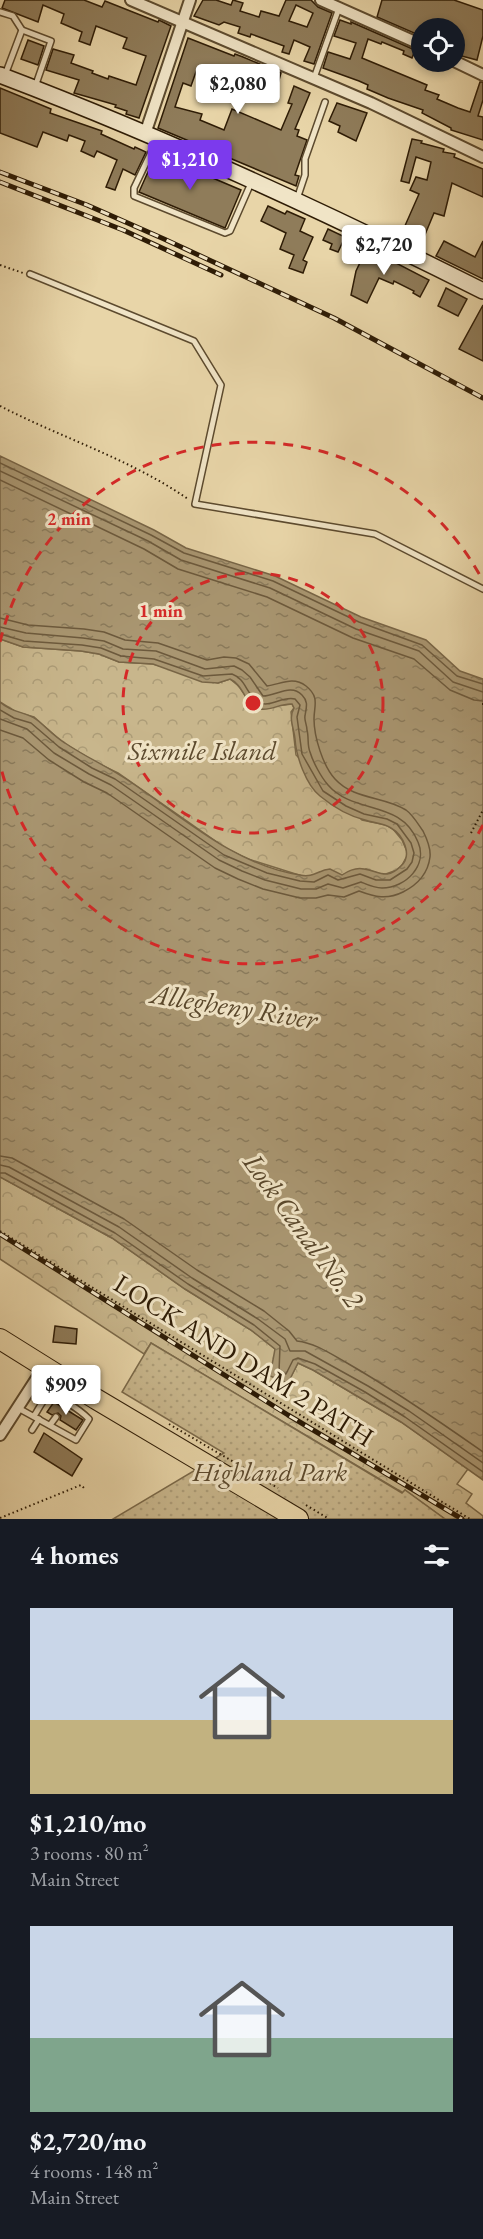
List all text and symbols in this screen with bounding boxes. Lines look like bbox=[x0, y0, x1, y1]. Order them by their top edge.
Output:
map controls bbox=[411, 18, 465, 72]
button: locate bbox=[411, 18, 465, 72]
pin: $2,080 bbox=[189, 64, 287, 115]
text: $2,080 bbox=[210, 70, 266, 96]
pin: $1,210 bbox=[141, 140, 239, 191]
text: $1,210 bbox=[162, 146, 218, 172]
pin: $2,720 bbox=[335, 225, 433, 276]
text: $2,720 bbox=[356, 231, 412, 257]
text: 2 min bbox=[47, 507, 91, 530]
text: 1 min bbox=[139, 599, 183, 622]
centre of rings bbox=[243, 693, 263, 713]
park label: Sixmile Island bbox=[127, 733, 277, 768]
water label: Allegheny River bbox=[146, 975, 321, 1037]
water label: Lock Canal No. 2 bbox=[235, 1144, 373, 1316]
street label: LOCK AND DAM 2 PATH bbox=[108, 1266, 380, 1454]
pin: $909 bbox=[30, 1365, 102, 1416]
text: $909 bbox=[46, 1371, 86, 1397]
park label: Highland Park bbox=[192, 1454, 347, 1489]
text: 4 homes bbox=[30, 1538, 119, 1572]
icon: filters bbox=[420, 1539, 453, 1572]
icon: home bbox=[188, 1647, 296, 1755]
text: $1,210/mo bbox=[30, 1806, 146, 1840]
text: 3 rooms · 80 m² bbox=[30, 1840, 149, 1866]
text: Main Street bbox=[30, 1866, 119, 1892]
icon: home bbox=[188, 1965, 296, 2073]
text: $2,720/mo bbox=[30, 2124, 146, 2158]
text: 4 rooms · 148 m² bbox=[30, 2158, 158, 2184]
text: Main Street bbox=[30, 2184, 119, 2210]

